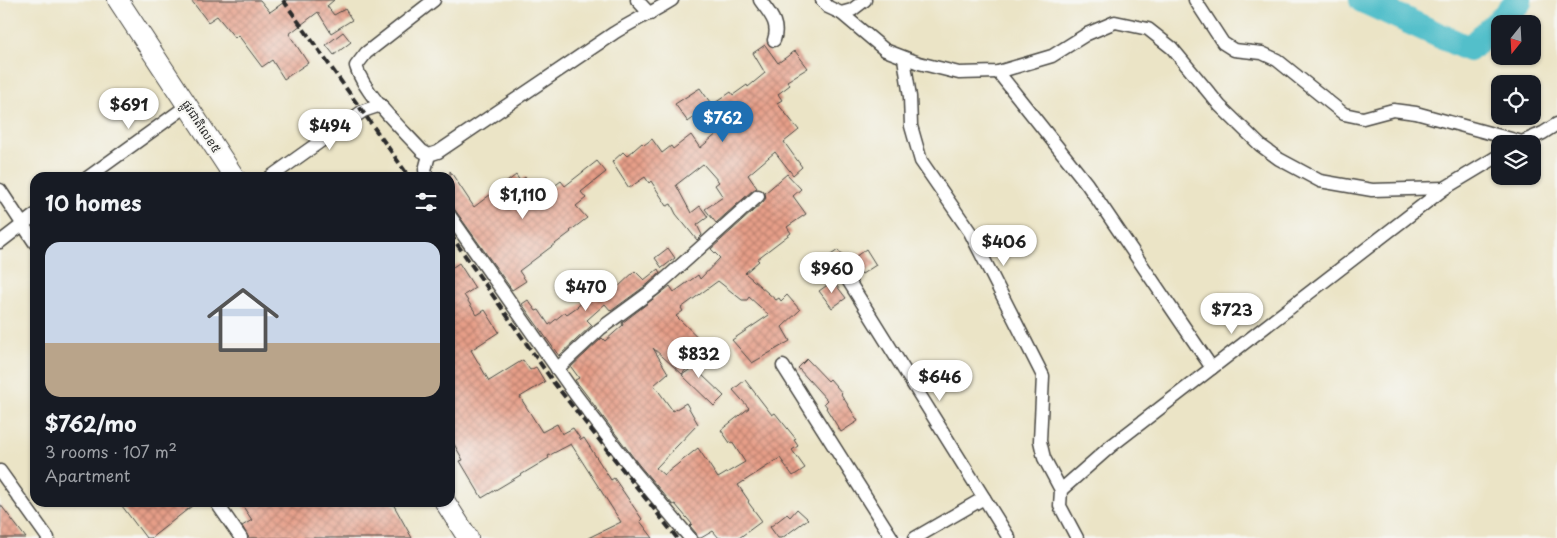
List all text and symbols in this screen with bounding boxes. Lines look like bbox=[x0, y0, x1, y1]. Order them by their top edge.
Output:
north arrow bbox=[1491, 15, 1541, 65]
map controls bbox=[1491, 15, 1541, 185]
button: locate bbox=[1491, 75, 1541, 125]
pin: $691 bbox=[99, 88, 159, 130]
text: $691 bbox=[110, 92, 148, 116]
street label: ផ្លូវជាតិលេខ៥ bbox=[176, 96, 226, 157]
pin: $762 bbox=[693, 100, 753, 143]
text: $762 bbox=[703, 105, 743, 129]
pin: $494 bbox=[300, 108, 360, 151]
text: $494 bbox=[309, 113, 351, 137]
button: layers bbox=[1491, 135, 1541, 185]
pin: $1,110 bbox=[482, 178, 564, 220]
text: $1,110 bbox=[500, 182, 546, 206]
text: 10 homes bbox=[45, 186, 142, 218]
icon: filters bbox=[412, 188, 440, 216]
pin: $406 bbox=[974, 224, 1034, 267]
text: $406 bbox=[982, 229, 1026, 253]
pin: $960 bbox=[802, 252, 862, 294]
text: $960 bbox=[811, 256, 853, 280]
pin: $470 bbox=[556, 270, 616, 312]
text: $470 bbox=[565, 274, 607, 298]
icon: home bbox=[198, 275, 288, 365]
pin: $723 bbox=[1202, 292, 1262, 335]
text: $723 bbox=[1211, 297, 1253, 321]
pin: $832 bbox=[669, 336, 729, 379]
text: $832 bbox=[678, 341, 720, 365]
pin: $646 bbox=[910, 360, 970, 402]
text: $646 bbox=[919, 364, 961, 388]
text: $762/mo bbox=[45, 407, 137, 439]
text: 3 rooms · 107 m² bbox=[45, 439, 177, 463]
text: Apartment bbox=[45, 463, 130, 487]

